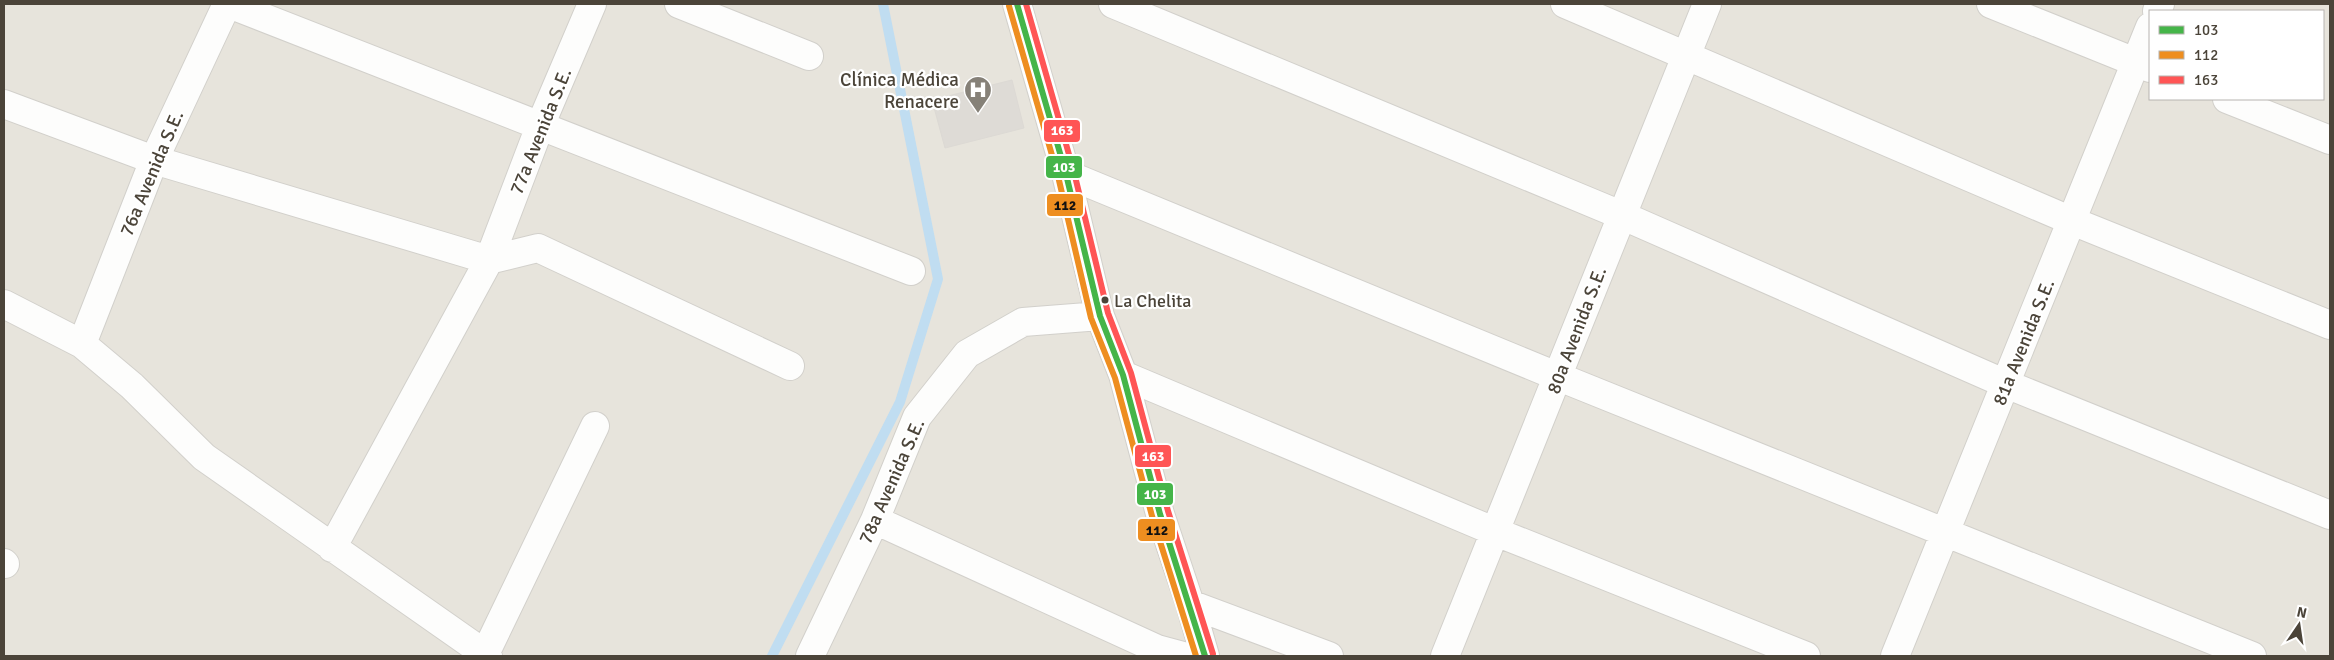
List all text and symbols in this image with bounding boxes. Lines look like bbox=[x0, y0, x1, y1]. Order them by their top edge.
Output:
legend bbox=[2149, 10, 2324, 100]
text: 103 bbox=[2194, 21, 2218, 39]
text: 112 bbox=[2194, 46, 2218, 64]
street label: 77a Avenida S.E. bbox=[505, 65, 577, 198]
place label: Clínica Médica Renacere bbox=[840, 68, 959, 114]
text: 163 bbox=[2194, 71, 2218, 89]
hospital icon: Clínica Médica Renacere bbox=[963, 75, 993, 114]
street label: 76a Avenida S.E. bbox=[115, 107, 189, 240]
line badge: 163 bbox=[1043, 119, 1081, 143]
text: 163 bbox=[1051, 122, 1073, 139]
line badge: 103 bbox=[1045, 155, 1083, 179]
text: 103 bbox=[1053, 159, 1075, 176]
line badge: 112 bbox=[1046, 193, 1084, 217]
text: 112 bbox=[1054, 197, 1076, 214]
street label: 80a Avenida S.E. bbox=[1542, 263, 1612, 397]
street label: 81a Avenida S.E. bbox=[1988, 276, 2060, 409]
place label: La Chelita bbox=[1114, 290, 1191, 312]
marker: La Chelita bbox=[1100, 295, 1110, 305]
street label: 78a Avenida S.E. bbox=[854, 415, 930, 548]
line badge: 163 bbox=[1134, 444, 1172, 468]
text: 163 bbox=[1142, 448, 1164, 465]
line badge: 103 bbox=[1136, 482, 1174, 506]
text: 103 bbox=[1144, 486, 1166, 503]
line badge: 112 bbox=[1137, 518, 1176, 542]
text: 112 bbox=[1146, 522, 1168, 539]
north arrow bbox=[2274, 600, 2324, 650]
text: N bbox=[2295, 603, 2308, 622]

